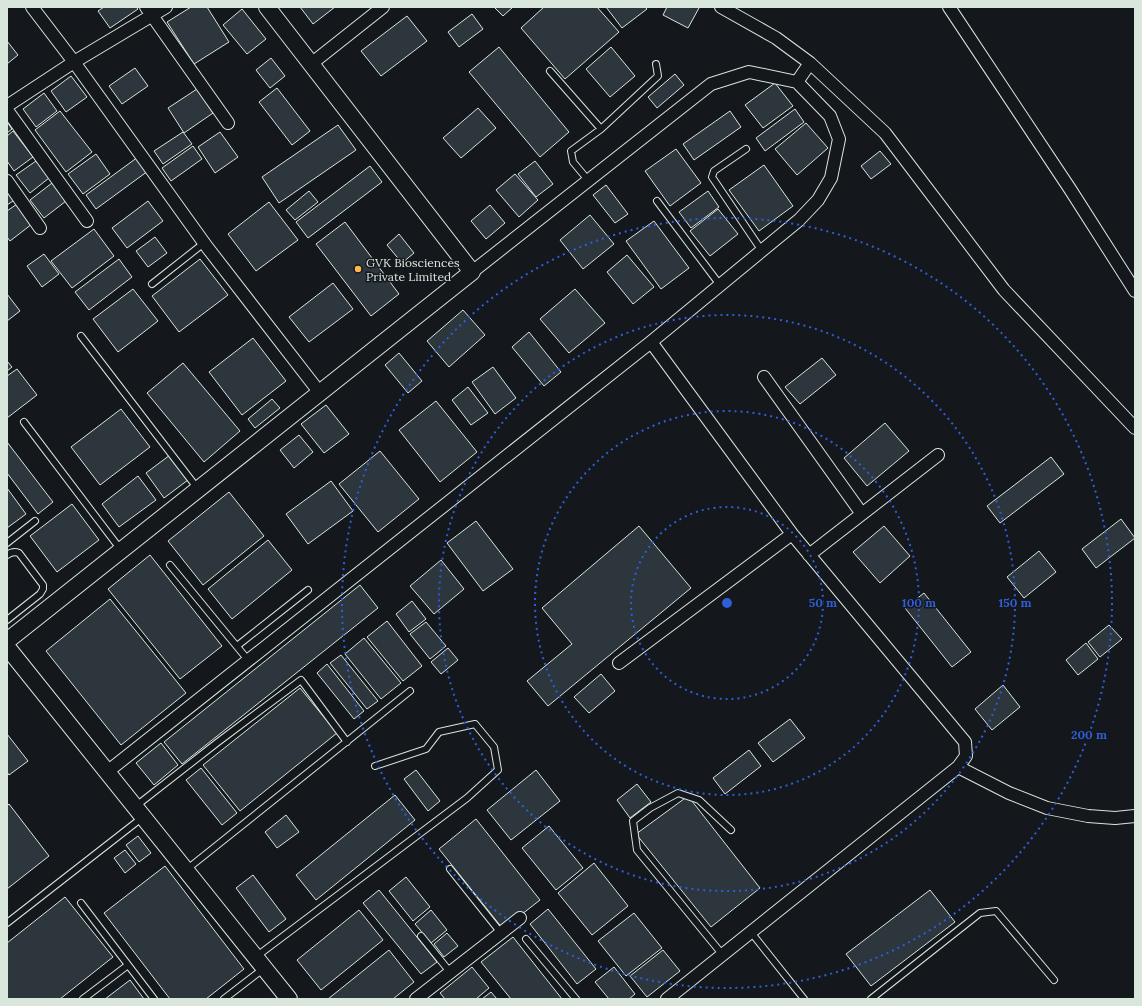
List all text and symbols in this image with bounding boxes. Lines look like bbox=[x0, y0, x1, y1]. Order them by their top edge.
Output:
place label: GVK Biosciences Private Limited bbox=[366, 255, 460, 284]
marker: GVK Biosciences Private Limited bbox=[353, 264, 363, 274]
text: 50 m bbox=[809, 595, 837, 610]
text: 100 m bbox=[902, 595, 936, 610]
text: 150 m bbox=[998, 595, 1032, 610]
centre of rings bbox=[720, 596, 734, 610]
text: 200 m bbox=[1071, 727, 1107, 742]

